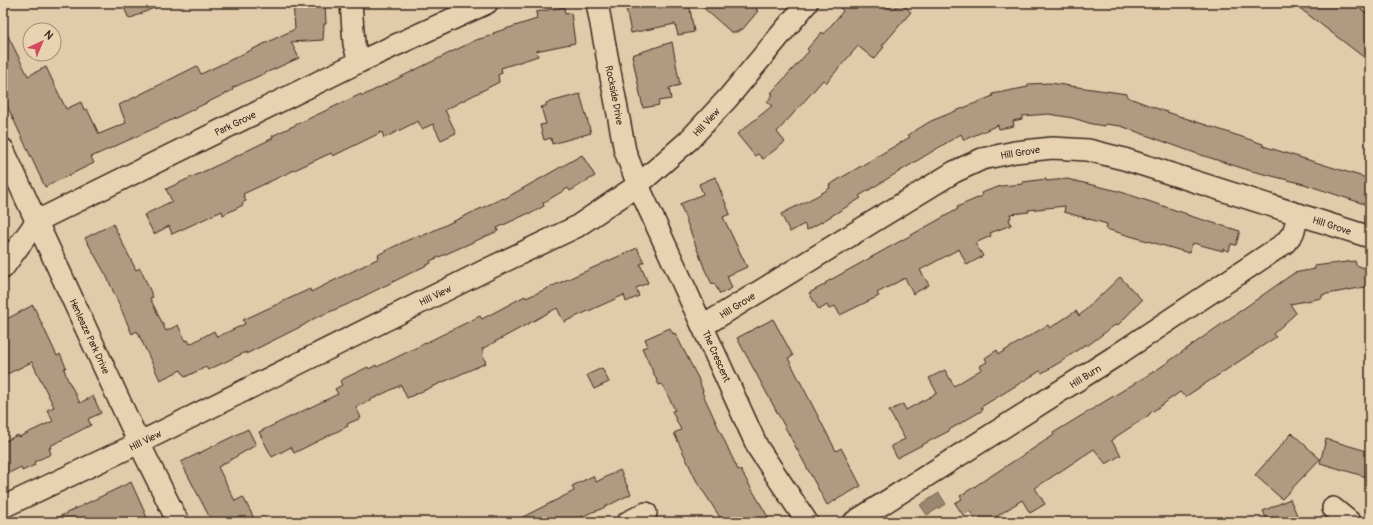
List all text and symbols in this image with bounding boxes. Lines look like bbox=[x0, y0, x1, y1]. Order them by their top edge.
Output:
north arrow bbox=[22, 22, 62, 62]
text: N bbox=[41, 28, 56, 43]
street label: Rockside Drive bbox=[602, 65, 626, 126]
street label: Hill View bbox=[691, 106, 723, 139]
street label: Park Grove bbox=[213, 109, 258, 139]
street label: Hill Grove bbox=[1000, 144, 1041, 162]
street label: Hill Grove bbox=[1311, 214, 1353, 238]
street label: Hill View bbox=[417, 283, 454, 309]
street label: Hill Grove bbox=[717, 290, 758, 321]
street label: Henleaze Park Drive bbox=[66, 297, 112, 376]
street label: The Crescent bbox=[699, 329, 733, 385]
street label: Hill Burn bbox=[1068, 362, 1104, 391]
street label: Hill View bbox=[127, 428, 164, 454]

